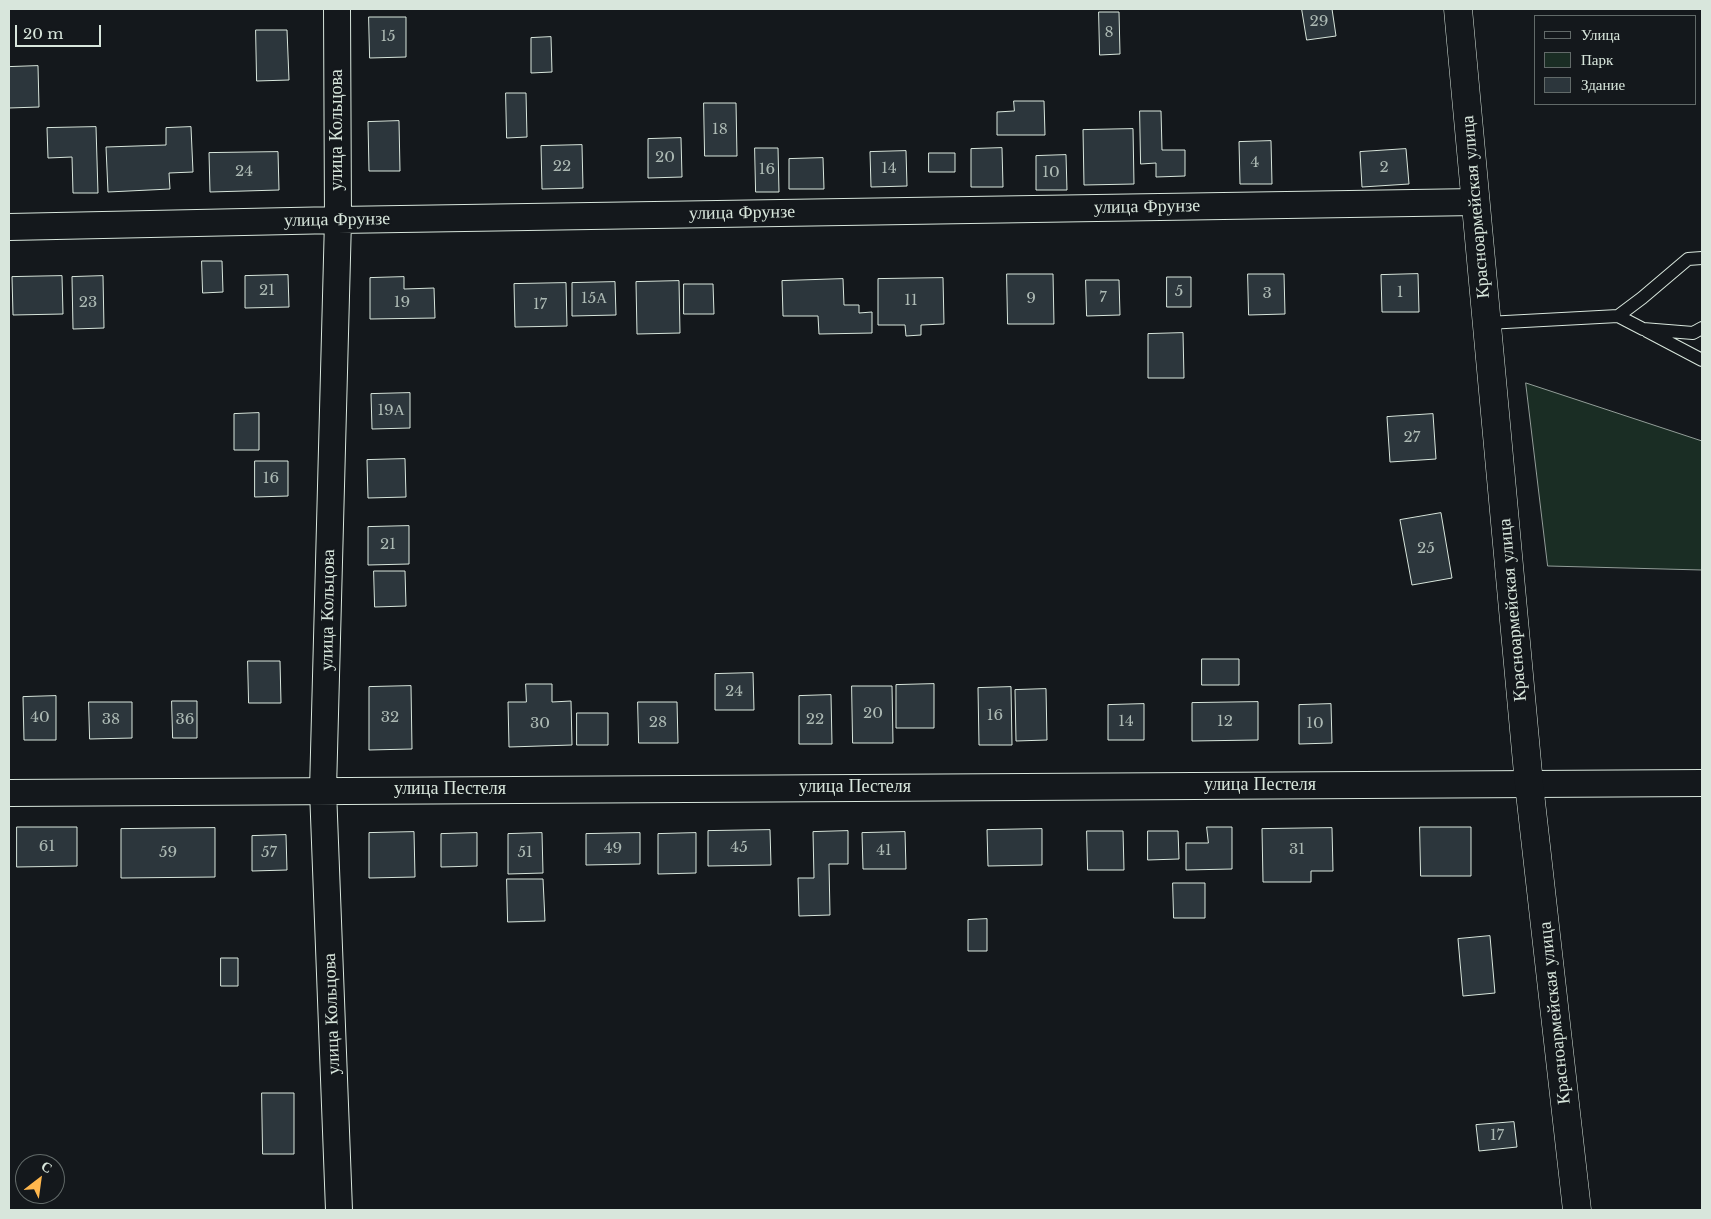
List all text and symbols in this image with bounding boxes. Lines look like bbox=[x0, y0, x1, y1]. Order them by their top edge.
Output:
house number: 29 bbox=[1310, 13, 1328, 31]
scale bar bbox=[18, 15, 104, 47]
legend bbox=[1534, 15, 1696, 105]
text: 20 m bbox=[23, 24, 63, 43]
house number: 8 bbox=[1104, 24, 1114, 42]
text: Улица bbox=[1581, 25, 1620, 44]
house number: 15 bbox=[380, 28, 396, 46]
text: Парк bbox=[1581, 50, 1613, 69]
street label: улица Кольцова bbox=[326, 69, 348, 191]
text: Здание bbox=[1581, 75, 1625, 94]
street label: Красноармейская улица bbox=[1457, 115, 1495, 299]
house number: 18 bbox=[712, 121, 728, 139]
house number: 20 bbox=[655, 149, 675, 167]
house number: 4 bbox=[1251, 154, 1259, 172]
house number: 22 bbox=[553, 158, 571, 176]
house number: 2 bbox=[1379, 159, 1389, 177]
house number: 14 bbox=[881, 160, 897, 178]
house number: 16 bbox=[759, 161, 775, 179]
house number: 24 bbox=[235, 163, 253, 181]
house number: 10 bbox=[1042, 164, 1060, 182]
street label: улица Фрунзе bbox=[1094, 195, 1200, 219]
street label: улица Фрунзе bbox=[689, 201, 795, 225]
street label: улица Фрунзе bbox=[284, 208, 390, 232]
house number: 21 bbox=[259, 282, 275, 300]
house number: 5 bbox=[1175, 283, 1183, 301]
house number: 1 bbox=[1397, 284, 1403, 302]
house number: 3 bbox=[1262, 285, 1272, 303]
house number: 7 bbox=[1099, 289, 1107, 307]
house number: 15А bbox=[581, 290, 607, 308]
house number: 9 bbox=[1026, 290, 1036, 308]
house number: 11 bbox=[904, 292, 918, 310]
house number: 23 bbox=[79, 294, 97, 312]
house number: 19 bbox=[394, 294, 410, 312]
house number: 17 bbox=[533, 296, 547, 314]
house number: 19А bbox=[377, 402, 405, 420]
house number: 27 bbox=[1404, 429, 1420, 447]
house number: 16 bbox=[263, 470, 279, 488]
street label: Красноармейская улица bbox=[1494, 518, 1532, 702]
house number: 21 bbox=[380, 536, 396, 554]
house number: 25 bbox=[1417, 540, 1435, 558]
street label: улица Кольцова bbox=[316, 549, 340, 671]
house number: 24 bbox=[725, 683, 743, 701]
house number: 20 bbox=[863, 705, 883, 723]
house number: 16 bbox=[987, 707, 1003, 725]
house number: 40 bbox=[30, 709, 50, 727]
house number: 32 bbox=[381, 709, 399, 727]
house number: 38 bbox=[102, 711, 120, 729]
house number: 36 bbox=[176, 711, 194, 729]
house number: 22 bbox=[806, 711, 824, 729]
house number: 14 bbox=[1118, 713, 1134, 731]
house number: 12 bbox=[1217, 713, 1233, 731]
house number: 28 bbox=[649, 714, 667, 732]
house number: 30 bbox=[530, 715, 550, 733]
house number: 10 bbox=[1306, 715, 1324, 733]
street label: улица Пестеля bbox=[1204, 774, 1316, 796]
street label: улица Пестеля bbox=[799, 776, 911, 798]
street label: улица Пестеля bbox=[394, 778, 506, 800]
house number: 61 bbox=[39, 838, 55, 856]
house number: 45 bbox=[730, 839, 748, 857]
house number: 49 bbox=[604, 840, 622, 858]
house number: 31 bbox=[1289, 841, 1305, 859]
house number: 41 bbox=[876, 842, 892, 860]
house number: 59 bbox=[159, 844, 177, 862]
house number: 57 bbox=[261, 844, 277, 862]
house number: 51 bbox=[517, 844, 533, 862]
street label: Красноармейская улица bbox=[1535, 921, 1575, 1105]
street label: улица Кольцова bbox=[319, 953, 345, 1075]
house number: 17 bbox=[1490, 1127, 1504, 1145]
north arrow bbox=[15, 1154, 65, 1204]
text: С bbox=[38, 1157, 56, 1177]

